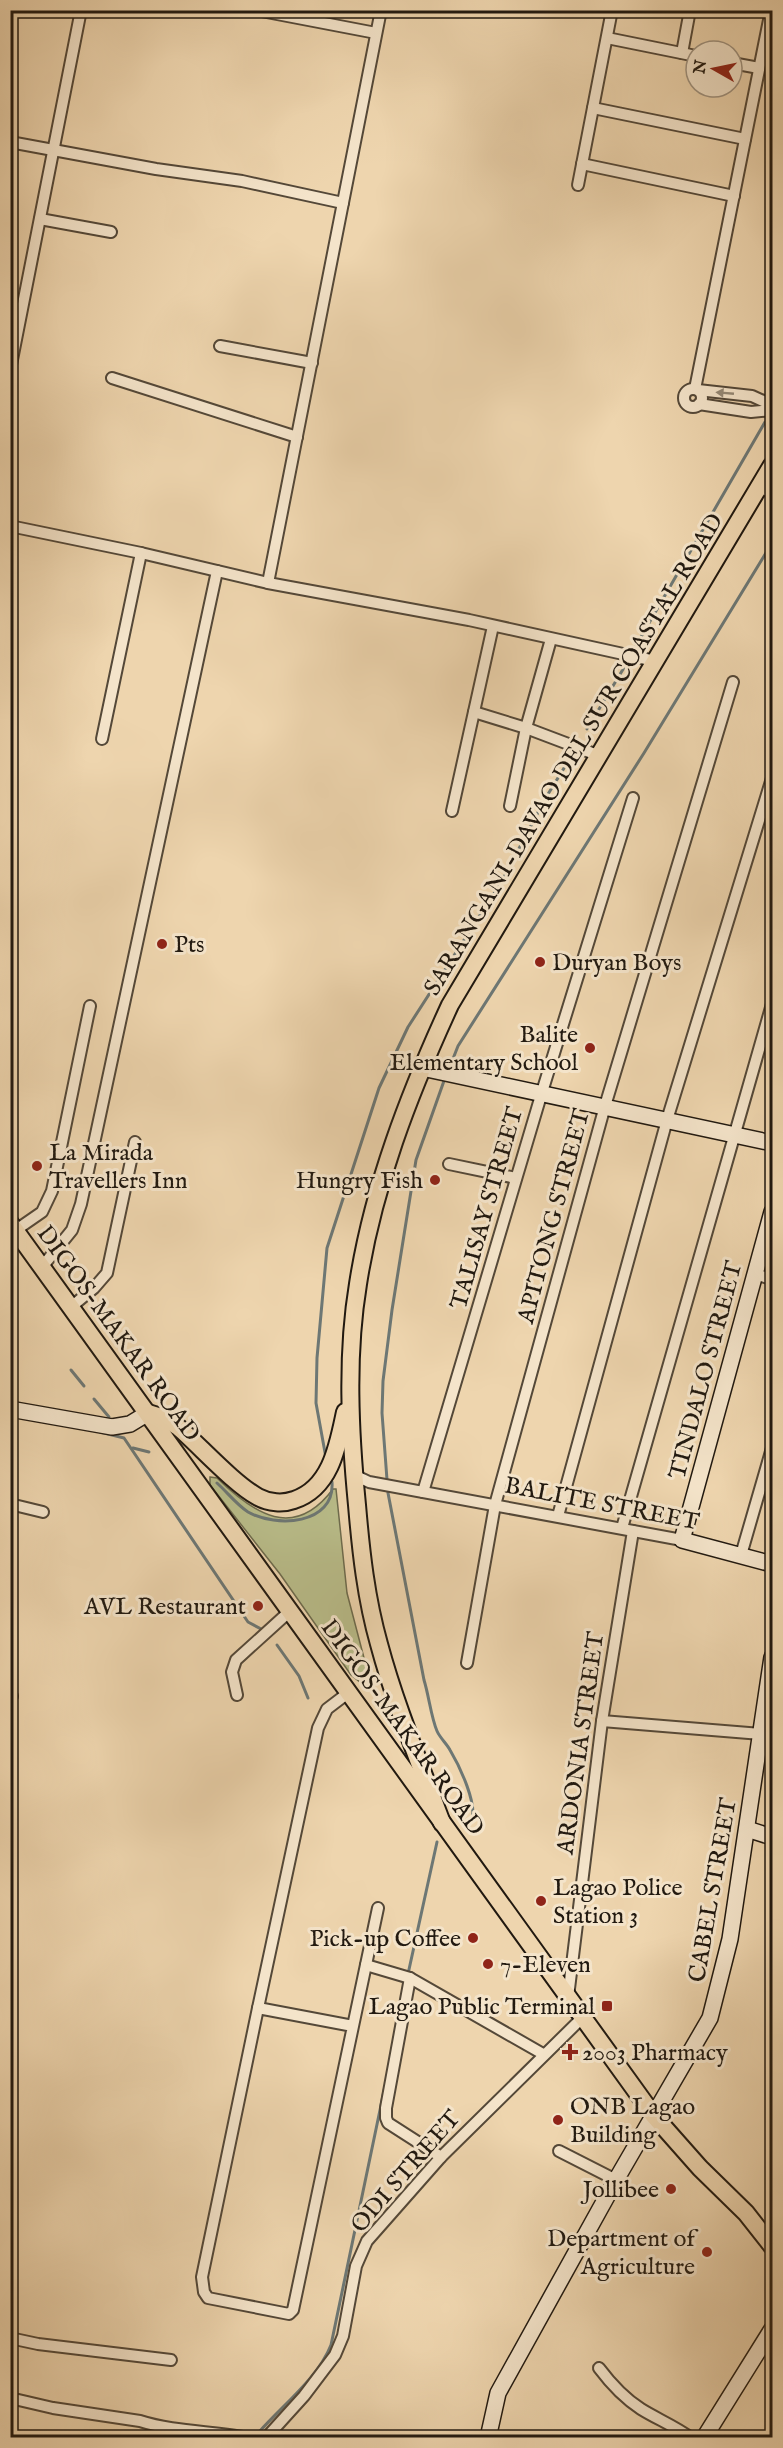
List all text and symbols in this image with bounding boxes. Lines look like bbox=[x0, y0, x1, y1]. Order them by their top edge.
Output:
north arrow bbox=[684, 39, 744, 99]
text: N bbox=[690, 58, 712, 76]
one-way arrow bbox=[716, 388, 735, 398]
street label: SARANGANI-DAVAO DEL SUR COASTAL ROAD bbox=[418, 508, 731, 1002]
place label: Pts bbox=[174, 930, 205, 961]
marker: Pts bbox=[155, 937, 169, 951]
place label: Duryan Boys bbox=[552, 948, 681, 979]
marker: Duryan Boys bbox=[533, 955, 547, 969]
place label: Balite Elementary School bbox=[390, 1020, 578, 1079]
marker: Balite Elementary School bbox=[583, 1041, 597, 1055]
street label: TALISAY STREET bbox=[444, 1103, 531, 1313]
street label: APITONG STREET bbox=[511, 1105, 598, 1328]
place label: La Mirada Travellers Inn bbox=[49, 1138, 188, 1197]
marker: La Mirada Travellers Inn bbox=[30, 1159, 44, 1173]
place label: Hungry Fish bbox=[296, 1166, 423, 1197]
marker: Hungry Fish bbox=[428, 1173, 442, 1187]
street label: DIGOS-MAKAR ROAD bbox=[29, 1220, 207, 1448]
street label: TINDALO STREET bbox=[662, 1257, 751, 1483]
street label: BALITE STREET bbox=[502, 1470, 702, 1539]
place label: AVL Restaurant bbox=[83, 1592, 246, 1623]
marker: AVL Restaurant bbox=[251, 1599, 265, 1613]
street label: DIGOS-MAKAR ROAD bbox=[313, 1614, 491, 1842]
street label: ARDONIA STREET bbox=[550, 1629, 613, 1857]
street label: CABEL STREET bbox=[682, 1795, 745, 1985]
place label: Lagao Police Station 3 bbox=[553, 1873, 682, 1932]
marker: Lagao Police Station 3 bbox=[534, 1894, 548, 1908]
place label: Pick-up Coffee bbox=[309, 1924, 461, 1955]
marker: Pick-up Coffee bbox=[466, 1931, 480, 1945]
place label: 7-Eleven bbox=[500, 1950, 591, 1981]
marker: 7-Eleven bbox=[481, 1957, 495, 1971]
place label: Lagao Public Terminal bbox=[369, 1992, 595, 2023]
marker: Lagao Public Terminal bbox=[600, 1999, 614, 2013]
place label: 2003 Pharmacy bbox=[582, 2038, 728, 2069]
marker: 2003 Pharmacy bbox=[563, 2045, 577, 2059]
place label: ONB Lagao Building bbox=[570, 2092, 695, 2151]
street label: ODI STREET bbox=[344, 2104, 468, 2240]
marker: ONB Lagao Building bbox=[551, 2113, 565, 2127]
place label: Jollibee bbox=[580, 2175, 659, 2206]
marker: Jollibee bbox=[664, 2182, 678, 2196]
place label: Department of Agriculture bbox=[547, 2224, 699, 2283]
marker: Department of Agriculture bbox=[700, 2245, 714, 2259]

